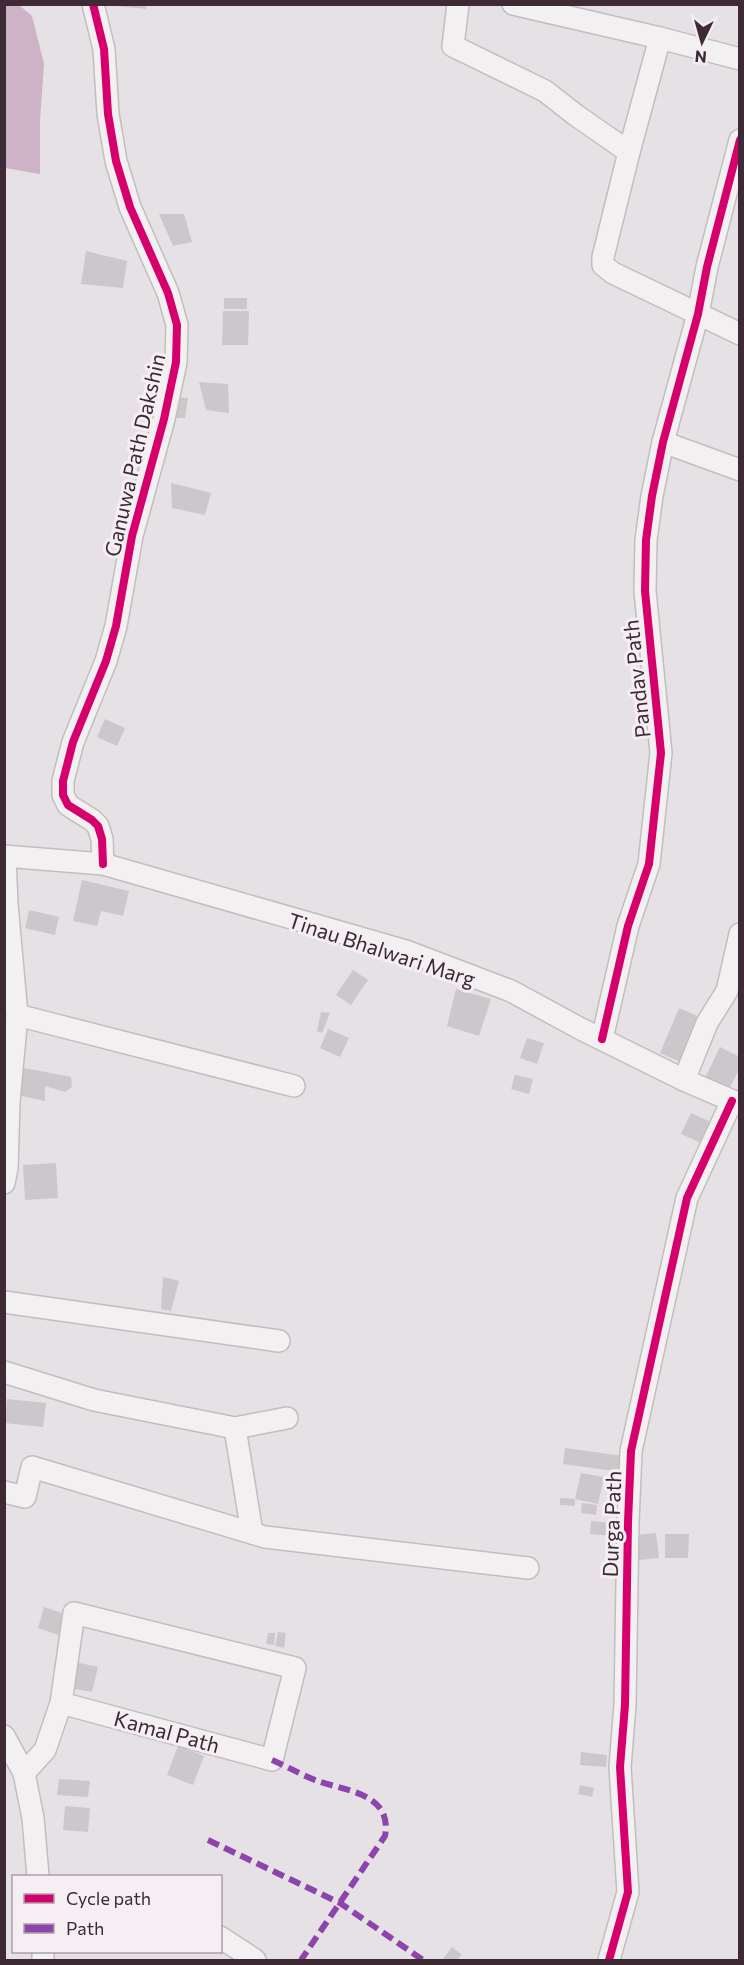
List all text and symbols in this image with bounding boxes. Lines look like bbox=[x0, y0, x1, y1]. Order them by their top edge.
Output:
north arrow bbox=[672, 12, 732, 72]
text: N bbox=[694, 47, 707, 67]
street label: Ganuwa Path Dakshin bbox=[98, 351, 170, 559]
street label: Pandav Path bbox=[617, 619, 655, 739]
street label: Tinau Bhalwari Marg bbox=[285, 907, 479, 991]
street label: Durga Path bbox=[597, 1470, 625, 1578]
street label: Kamal Path bbox=[111, 1705, 223, 1757]
legend bbox=[12, 1875, 222, 1953]
text: Cycle path bbox=[66, 1887, 151, 1909]
text: Path bbox=[66, 1917, 104, 1939]

